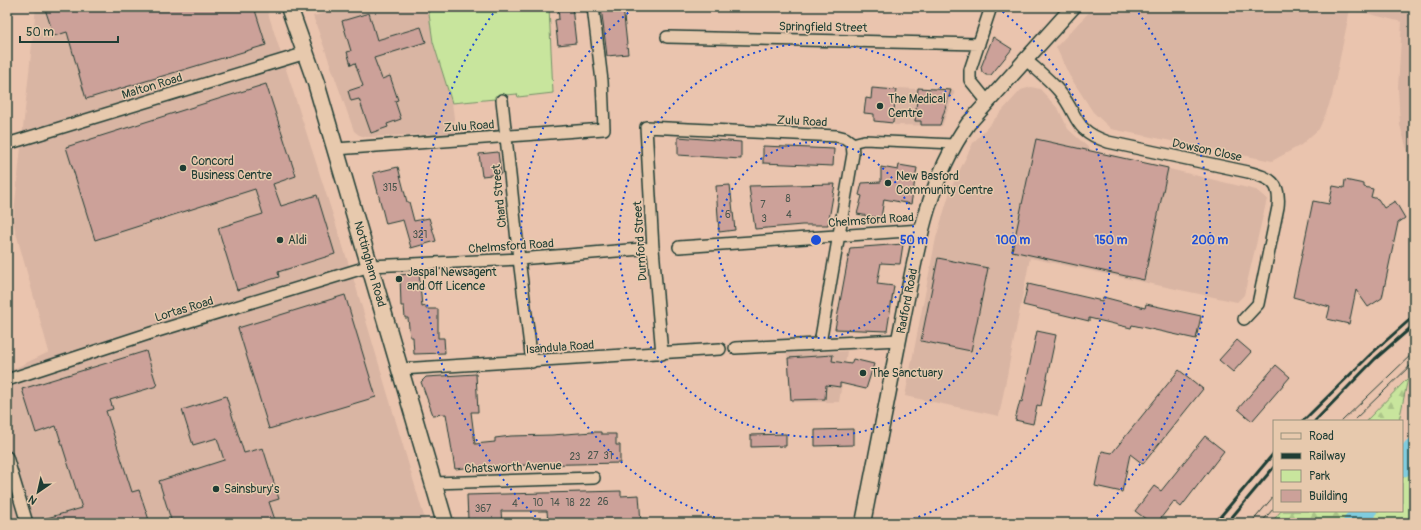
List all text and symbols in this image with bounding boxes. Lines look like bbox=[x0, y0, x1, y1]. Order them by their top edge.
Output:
scale bar bbox=[20, 18, 118, 44]
street label: Springfield Street bbox=[779, 19, 868, 36]
text: 50 m bbox=[26, 25, 54, 40]
street label: Malton Road bbox=[120, 70, 184, 103]
place label: The Medical Centre bbox=[888, 92, 946, 121]
marker: The Medical Centre bbox=[875, 101, 885, 111]
street label: Zulu Road bbox=[776, 113, 828, 130]
street label: Zulu Road bbox=[443, 117, 495, 136]
street label: Dowson Close bbox=[1171, 136, 1243, 165]
place label: Concord Business Centre bbox=[191, 154, 272, 183]
marker: Concord Business Centre bbox=[178, 163, 188, 173]
street label: Chard Street bbox=[489, 163, 510, 228]
place label: New Basford Community Centre bbox=[896, 169, 993, 198]
marker: New Basford Community Centre bbox=[883, 178, 893, 188]
house number: 315 bbox=[383, 182, 397, 194]
house number: 8 bbox=[785, 193, 791, 205]
house number: 7 bbox=[760, 199, 766, 211]
street label: Durnford Street bbox=[630, 200, 651, 281]
house number: 6 bbox=[725, 209, 731, 221]
house number: 4 bbox=[786, 209, 792, 221]
street label: Chelmsford Road bbox=[828, 210, 914, 231]
house number: 3 bbox=[761, 213, 767, 225]
street label: Nottingham Road bbox=[350, 220, 389, 309]
house number: 321 bbox=[412, 229, 428, 241]
place label: Aldi bbox=[288, 233, 307, 248]
centre of rings bbox=[809, 233, 823, 247]
text: 50 m bbox=[900, 233, 928, 248]
text: 100 m bbox=[996, 233, 1031, 248]
text: 150 m bbox=[1095, 233, 1128, 248]
text: 200 m bbox=[1192, 233, 1229, 248]
marker: Aldi bbox=[275, 235, 285, 245]
street label: Chelmsford Road bbox=[468, 236, 554, 257]
place label: Jaspal Newsagent and Off Licence bbox=[407, 265, 497, 294]
street label: Radford Road bbox=[894, 267, 921, 335]
marker: Jaspal Newsagent and Off Licence bbox=[394, 274, 404, 284]
street label: Lortas Road bbox=[153, 293, 215, 326]
street label: Isandula Road bbox=[525, 338, 595, 357]
place label: The Sanctuary bbox=[871, 366, 943, 381]
marker: The Sanctuary bbox=[858, 368, 868, 378]
legend bbox=[1273, 420, 1403, 512]
text: Road bbox=[1309, 429, 1334, 444]
text: Railway bbox=[1309, 449, 1345, 464]
house number: 27 bbox=[588, 450, 599, 462]
house number: 31 bbox=[603, 450, 613, 462]
house number: 23 bbox=[570, 451, 581, 463]
street label: Chatsworth Avenue bbox=[464, 458, 562, 477]
text: Park bbox=[1309, 469, 1330, 484]
north arrow bbox=[18, 472, 58, 512]
place label: Sainsbury's bbox=[224, 482, 280, 497]
marker: Sainsbury's bbox=[211, 484, 221, 494]
text: Building bbox=[1309, 489, 1348, 504]
text: N bbox=[26, 492, 39, 507]
house number: 26 bbox=[597, 496, 609, 508]
house number: 10 bbox=[533, 497, 544, 509]
house number: 14 bbox=[550, 497, 560, 509]
house number: 18 bbox=[566, 497, 574, 509]
house number: 22 bbox=[579, 497, 591, 509]
house number: 4 bbox=[512, 498, 518, 510]
house number: 367 bbox=[475, 503, 492, 515]

